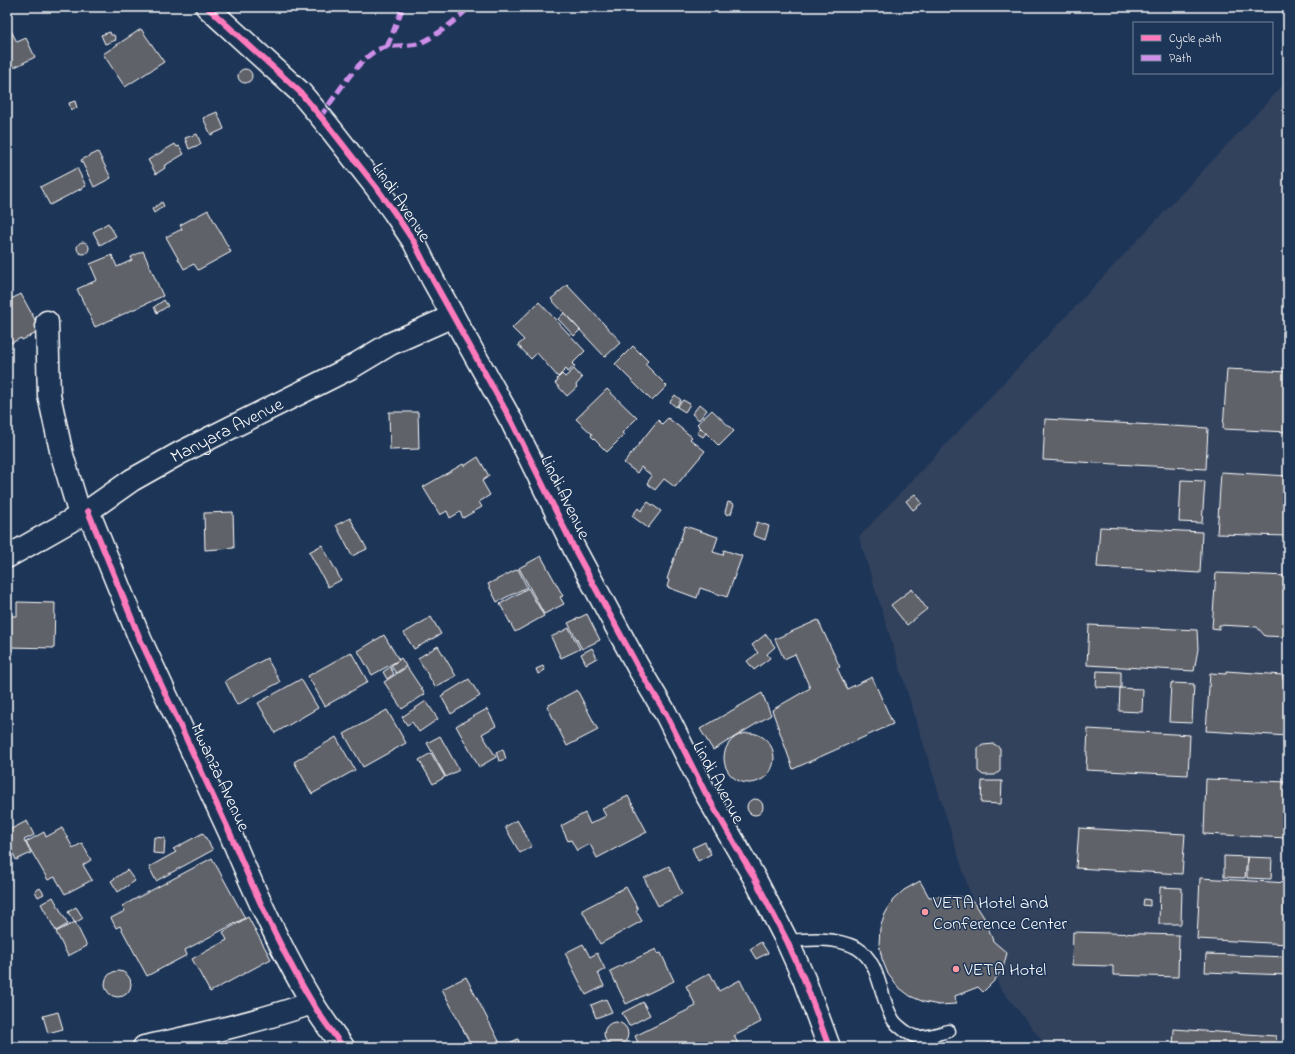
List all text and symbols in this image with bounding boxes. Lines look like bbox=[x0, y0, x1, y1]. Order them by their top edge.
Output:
legend bbox=[1133, 22, 1273, 74]
text: Cycle path bbox=[1169, 30, 1221, 49]
text: Path bbox=[1169, 50, 1192, 68]
street label: Lindi Avenue bbox=[364, 158, 437, 249]
street label: Manyara Avenue bbox=[166, 392, 289, 471]
street label: Lindi Avenue bbox=[533, 452, 596, 545]
street label: Mwanza Avenue bbox=[183, 719, 256, 837]
street label: Lindi Avenue bbox=[685, 737, 750, 830]
place label: VETA Hotel and Conference Center bbox=[932, 891, 1068, 938]
marker: VETA Hotel and Conference Center bbox=[920, 907, 930, 917]
place label: VETA Hotel bbox=[963, 958, 1046, 984]
marker: VETA Hotel bbox=[951, 964, 961, 974]

